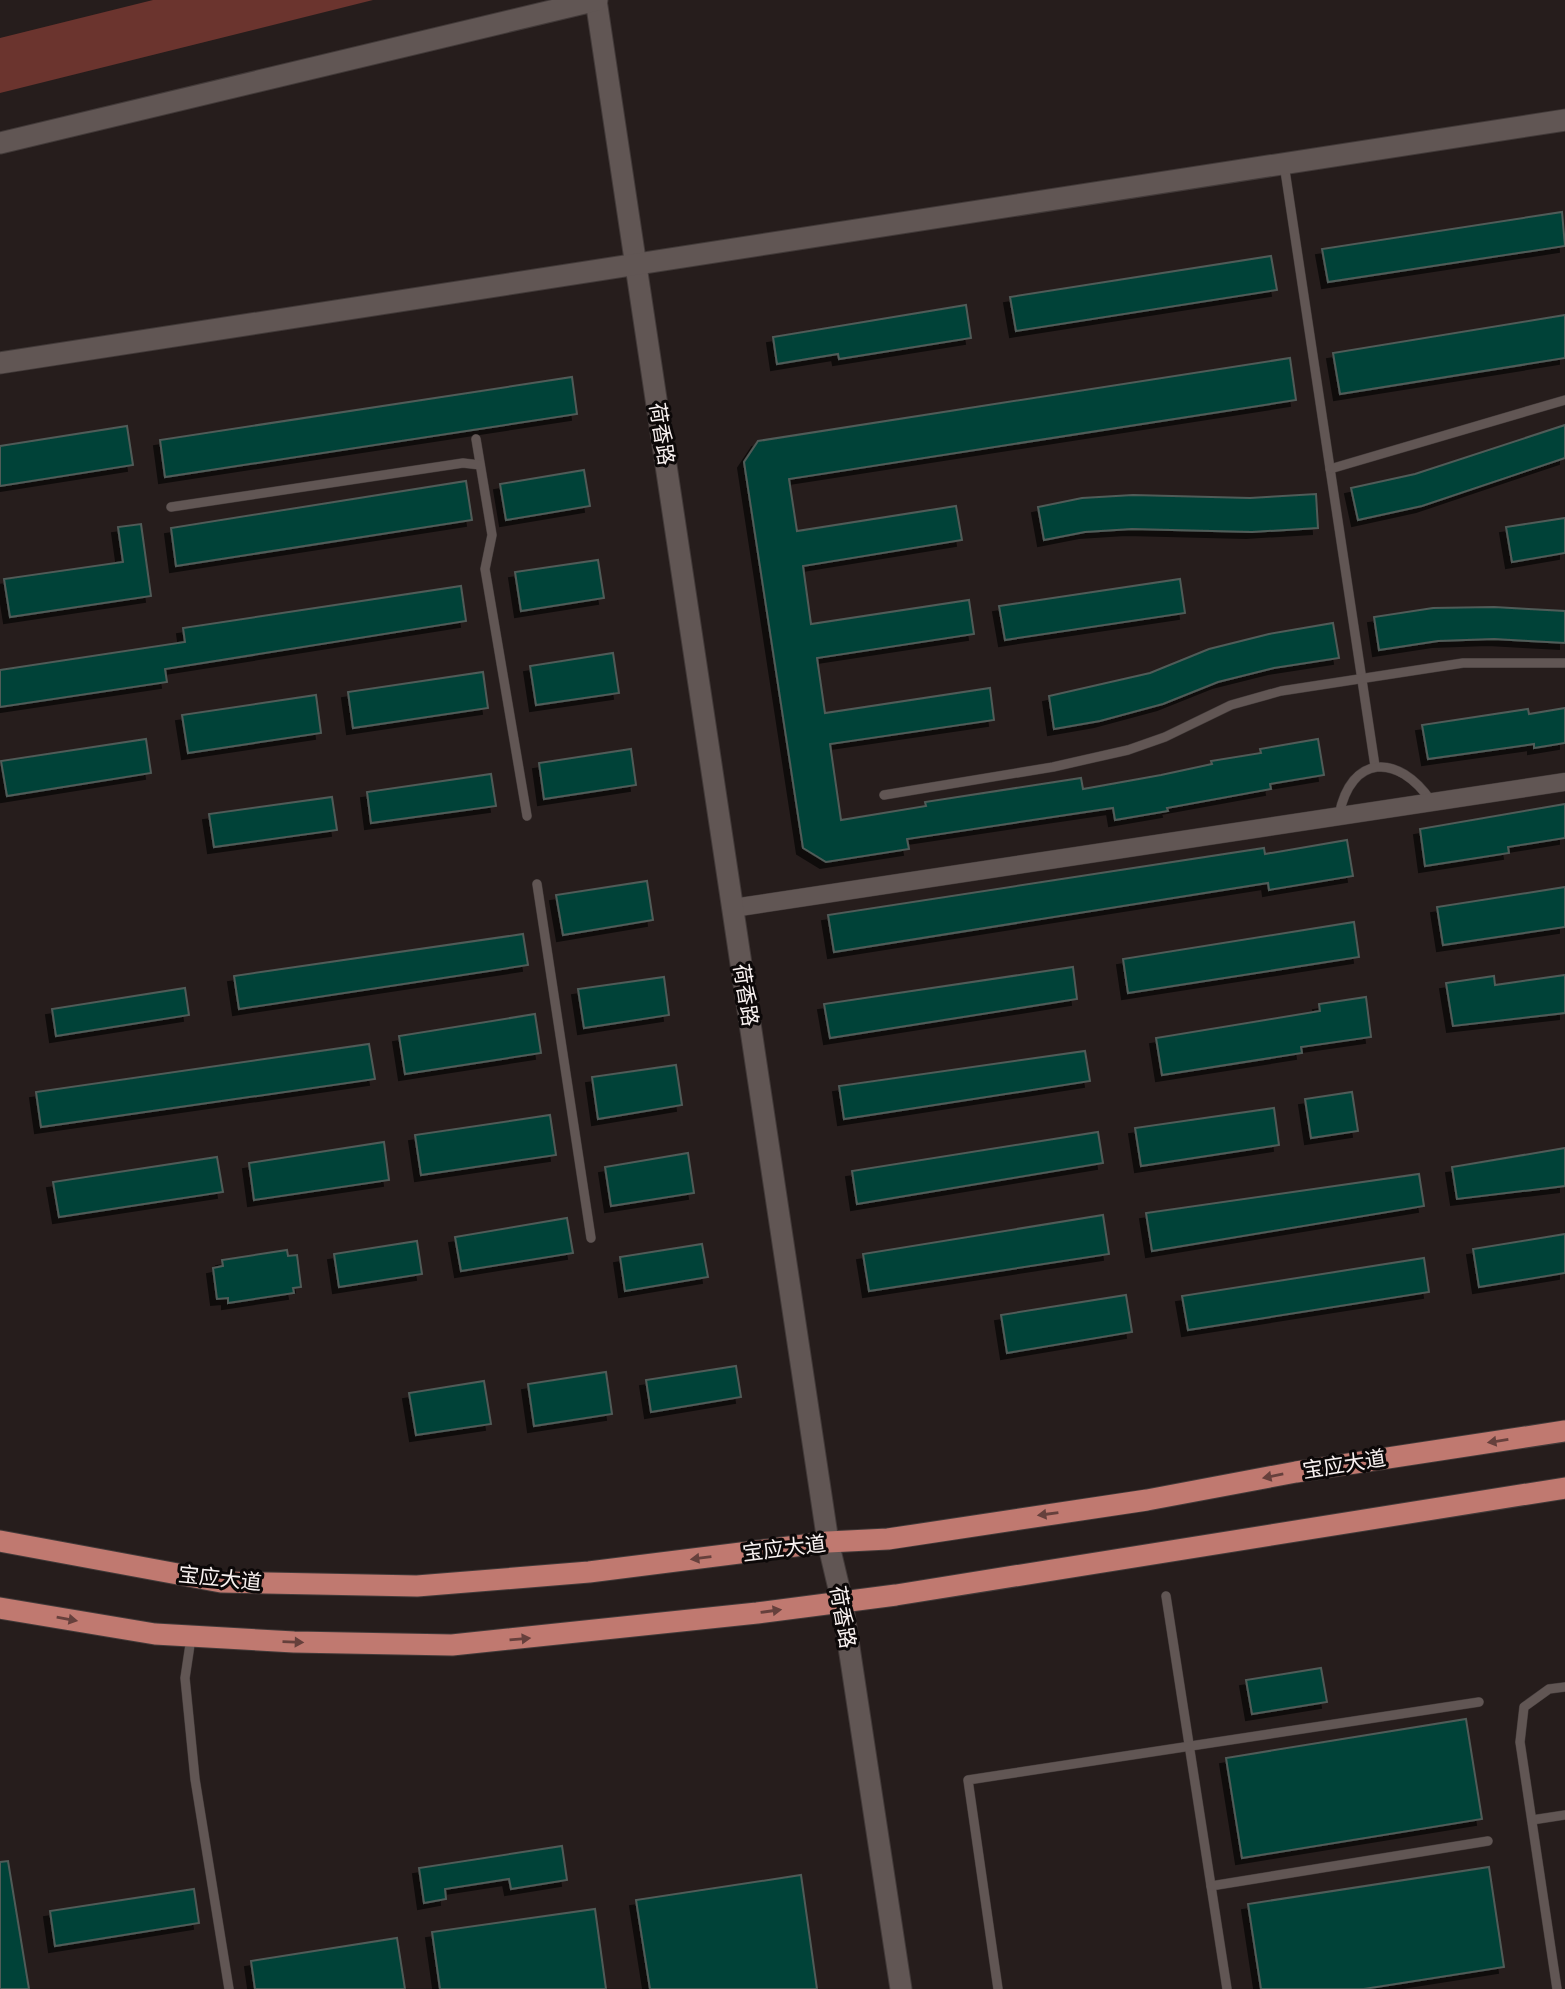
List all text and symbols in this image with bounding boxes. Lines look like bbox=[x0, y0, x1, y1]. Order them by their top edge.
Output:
street label: 荷香路 bbox=[646, 401, 678, 467]
street label: 荷香路 bbox=[730, 962, 762, 1028]
one-way arrow bbox=[1486, 1436, 1508, 1447]
street label: 宝应大道 bbox=[1301, 1446, 1387, 1482]
one-way arrow bbox=[1262, 1471, 1284, 1482]
one-way arrow bbox=[1037, 1509, 1059, 1520]
street label: 宝应大道 bbox=[741, 1531, 827, 1565]
one-way arrow bbox=[690, 1552, 712, 1563]
street label: 宝应大道 bbox=[177, 1562, 263, 1594]
street label: 荷香路 bbox=[826, 1584, 860, 1650]
one-way arrow bbox=[760, 1606, 782, 1617]
one-way arrow bbox=[56, 1614, 78, 1625]
one-way arrow bbox=[510, 1633, 532, 1644]
one-way arrow bbox=[283, 1637, 305, 1648]

